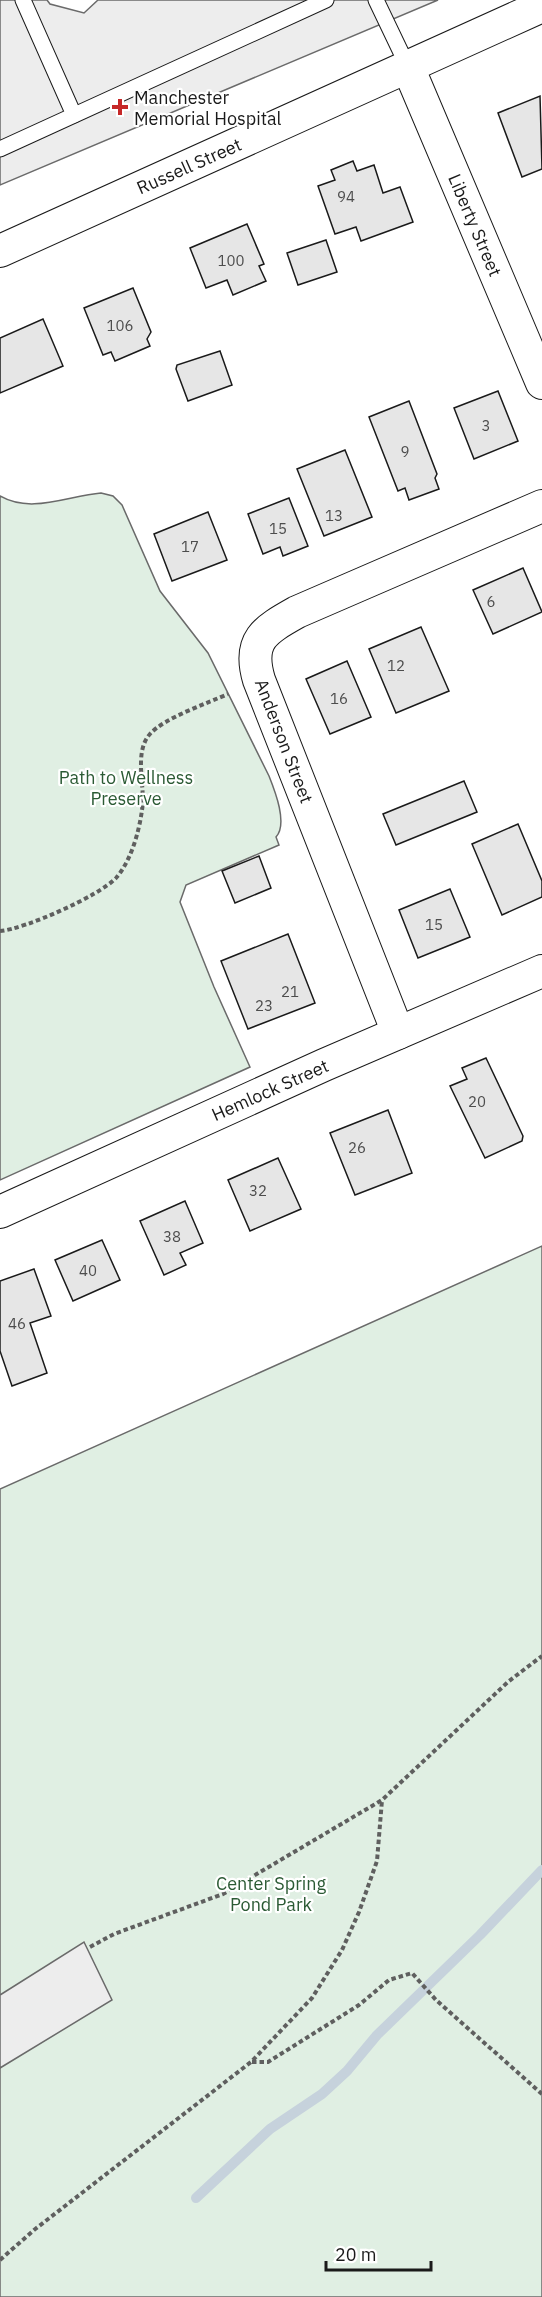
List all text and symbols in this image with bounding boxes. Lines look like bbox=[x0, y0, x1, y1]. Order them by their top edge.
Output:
place label: Manchester Memorial Hospital bbox=[134, 86, 282, 130]
marker: Manchester Memorial Hospital bbox=[111, 98, 129, 116]
street label: Russell Street bbox=[133, 133, 245, 199]
street label: Liberty Street bbox=[443, 170, 507, 280]
house number: 94 bbox=[337, 187, 355, 206]
house number: 100 bbox=[217, 251, 245, 270]
house number: 106 bbox=[106, 316, 134, 335]
house number: 3 bbox=[481, 416, 491, 435]
house number: 9 bbox=[400, 442, 410, 461]
house number: 13 bbox=[325, 506, 343, 525]
house number: 15 bbox=[269, 519, 287, 538]
house number: 17 bbox=[181, 537, 199, 556]
house number: 6 bbox=[486, 592, 496, 611]
house number: 12 bbox=[387, 656, 405, 675]
street label: Anderson Street bbox=[250, 676, 318, 806]
house number: 16 bbox=[330, 689, 348, 708]
park label: Path to Wellness Preserve bbox=[59, 766, 193, 810]
house number: 15 bbox=[425, 915, 443, 934]
house number: 21 bbox=[281, 982, 299, 1001]
house number: 23 bbox=[255, 996, 273, 1015]
street label: Hemlock Street bbox=[208, 1054, 332, 1126]
house number: 20 bbox=[468, 1092, 486, 1111]
house number: 26 bbox=[348, 1138, 366, 1157]
house number: 32 bbox=[249, 1181, 267, 1200]
house number: 38 bbox=[163, 1227, 181, 1246]
house number: 40 bbox=[79, 1261, 97, 1280]
house number: 46 bbox=[8, 1314, 26, 1333]
park label: Center Spring Pond Park bbox=[216, 1872, 326, 1916]
scale bar bbox=[326, 2234, 431, 2272]
text: 20 m bbox=[335, 2243, 377, 2266]

